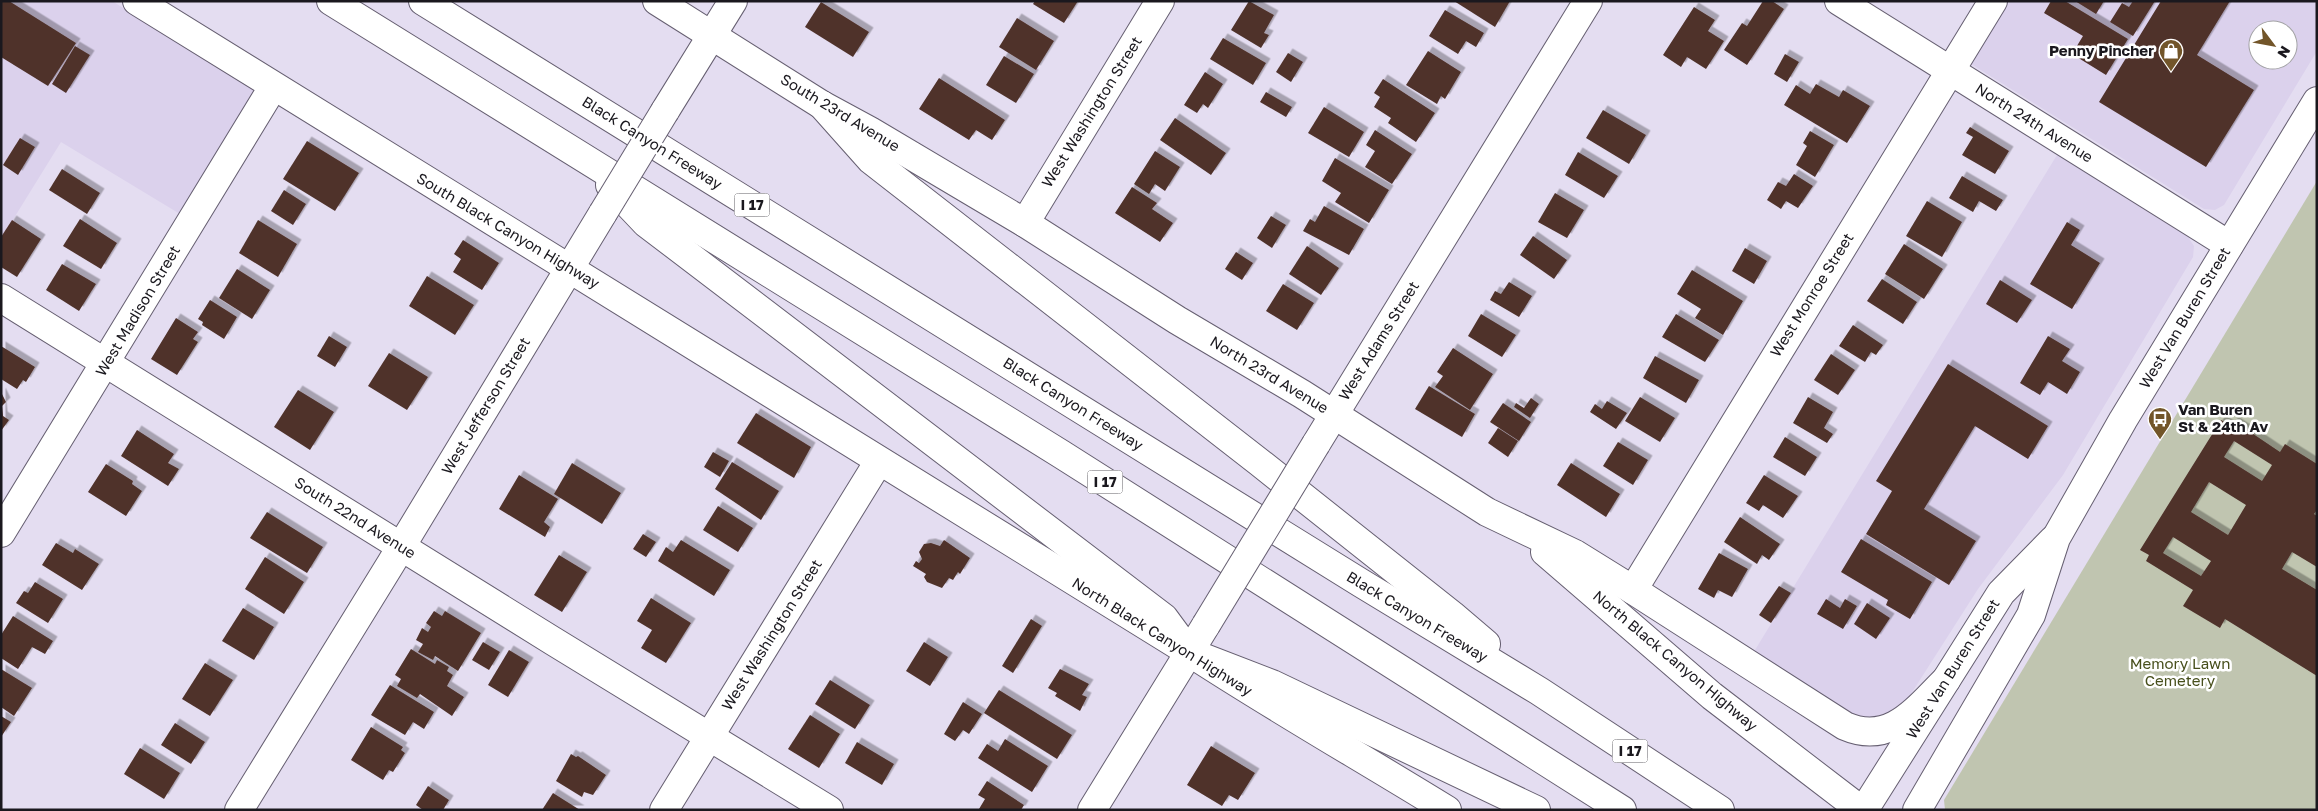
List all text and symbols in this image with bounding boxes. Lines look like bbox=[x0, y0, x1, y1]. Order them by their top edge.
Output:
north arrow bbox=[2248, 20, 2298, 70]
street label: West Washington Street bbox=[1037, 33, 1145, 190]
shop icon: Penny Pincher bbox=[2158, 38, 2184, 72]
place label: Penny Pincher bbox=[2049, 41, 2154, 59]
text: N bbox=[2274, 43, 2294, 61]
street label: South 23rd Avenue bbox=[778, 69, 904, 155]
street label: North 24th Avenue bbox=[1972, 79, 2097, 166]
street label: Black Canyon Freeway bbox=[579, 92, 726, 193]
street label: South Black Canyon Highway bbox=[414, 168, 604, 292]
road number: I 17 bbox=[734, 194, 770, 216]
street label: West Monroe Street bbox=[1766, 229, 1857, 360]
street label: West Madison Street bbox=[91, 242, 183, 379]
street label: West Van Buren Street bbox=[2135, 244, 2233, 391]
street label: West Adams Street bbox=[1334, 278, 1422, 403]
street label: North 23rd Avenue bbox=[1207, 332, 1332, 417]
street label: West Jefferson Street bbox=[437, 334, 533, 477]
street label: Black Canyon Freeway bbox=[1000, 353, 1147, 454]
place label: Van Buren St & 24th Av bbox=[2178, 400, 2268, 435]
bus stop icon: Van Buren St & 24th Av bbox=[2147, 406, 2173, 440]
road number: I 17 bbox=[1088, 471, 1122, 494]
street label: South 22nd Avenue bbox=[292, 473, 420, 562]
street label: West Washington Street bbox=[717, 556, 825, 713]
street label: Black Canyon Freeway bbox=[1344, 567, 1492, 666]
street label: North Black Canyon Highway bbox=[1069, 573, 1256, 699]
street label: North Black Canyon Highway bbox=[1590, 586, 1762, 735]
street label: West Van Buren Street bbox=[1902, 595, 2003, 742]
park label: Memory Lawn Cemetery bbox=[2130, 654, 2230, 689]
road number: I 17 bbox=[1612, 739, 1648, 762]

